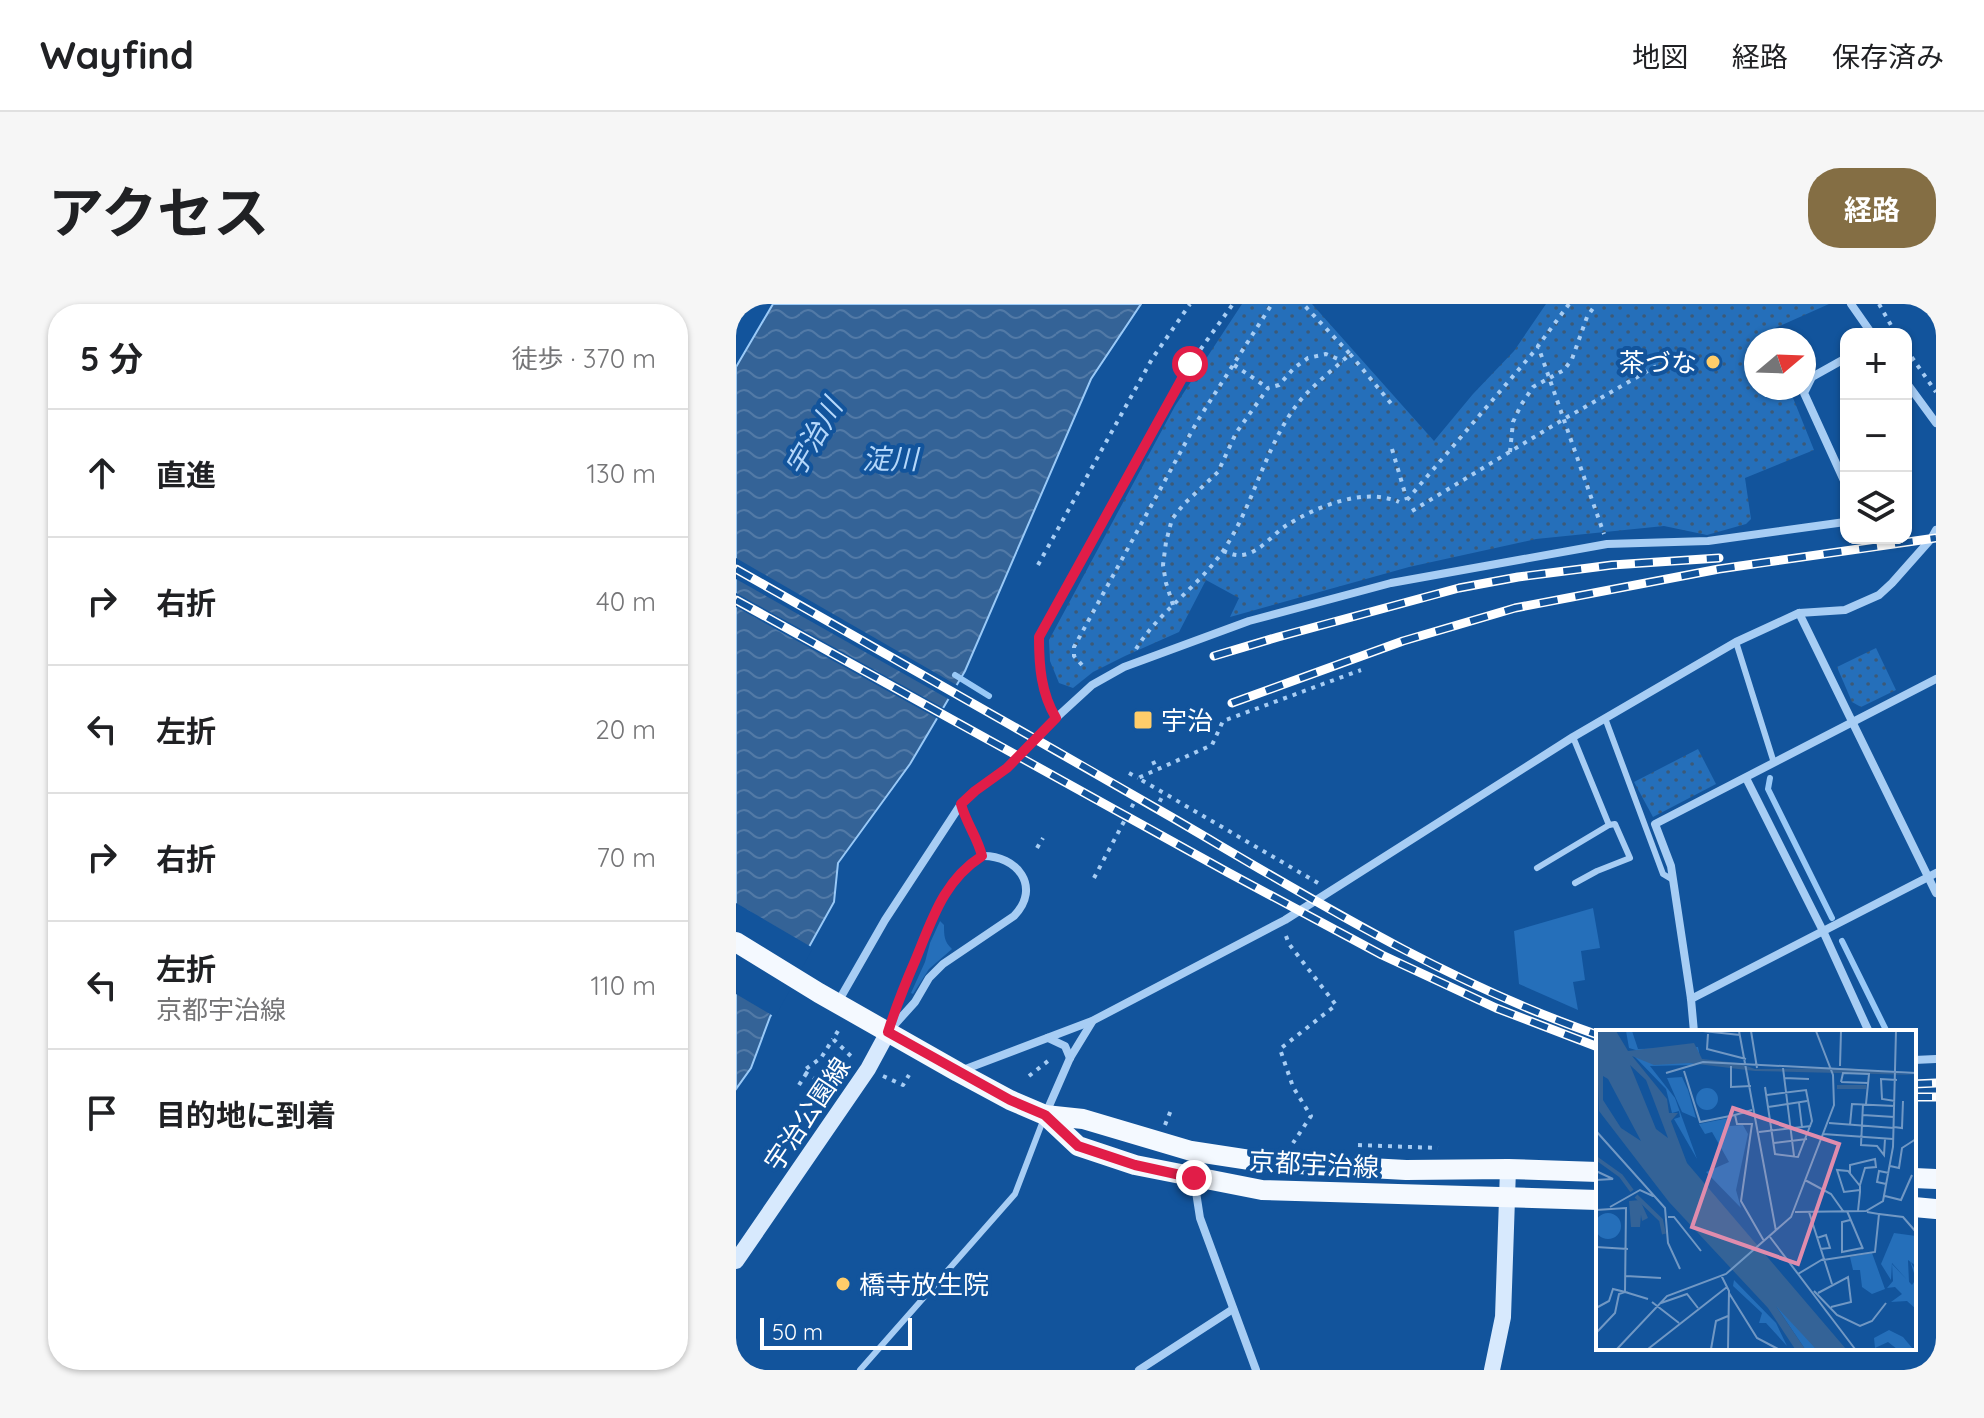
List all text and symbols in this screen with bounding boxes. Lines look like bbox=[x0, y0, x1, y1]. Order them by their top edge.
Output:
text: Wayfind bbox=[40, 31, 194, 79]
text: 地図 bbox=[1632, 39, 1688, 74]
text: 経路 bbox=[1732, 39, 1788, 74]
text: 保存済み bbox=[1832, 39, 1944, 74]
button: 経路 bbox=[1808, 168, 1936, 248]
text: アクセス bbox=[48, 177, 269, 247]
north arrow bbox=[1744, 328, 1816, 400]
map controls bbox=[1840, 328, 1912, 544]
button: + bbox=[1840, 328, 1912, 400]
text: 5 分 bbox=[80, 337, 143, 380]
text: 徒歩 · 370 m bbox=[511, 342, 656, 375]
route start bbox=[1172, 346, 1208, 382]
place label: 茶づな bbox=[1619, 346, 1697, 379]
marker: 茶づな bbox=[1704, 353, 1722, 371]
water label: 宇治川 bbox=[777, 389, 851, 482]
button: − bbox=[1840, 400, 1912, 472]
water label: 淀川 bbox=[862, 441, 921, 476]
icon: ahead bbox=[80, 451, 124, 495]
text: 直進 bbox=[156, 456, 216, 494]
text: 130 m bbox=[586, 457, 656, 490]
button: layers bbox=[1840, 472, 1912, 544]
icon: right bbox=[80, 579, 124, 623]
text: 右折 bbox=[156, 584, 216, 622]
text: 40 m bbox=[596, 585, 656, 618]
place label: 宇治 bbox=[1161, 704, 1213, 737]
icon: left bbox=[80, 707, 124, 751]
marker: 宇治 bbox=[1132, 709, 1154, 731]
text: 左折 bbox=[156, 712, 216, 750]
text: 20 m bbox=[595, 713, 656, 746]
icon: right bbox=[80, 835, 124, 879]
text: 右折 bbox=[156, 840, 216, 878]
text: 70 m bbox=[596, 841, 656, 874]
text: 左折 bbox=[156, 950, 216, 988]
icon: left bbox=[80, 963, 124, 1007]
text: 110 m bbox=[590, 969, 656, 1002]
text: 京都宇治線 bbox=[156, 993, 286, 1026]
inset map bbox=[1596, 1030, 1916, 1350]
street label: 宇治公園線 bbox=[757, 1051, 857, 1177]
icon: arrive bbox=[80, 1091, 124, 1135]
text: 目的地に到着 bbox=[156, 1096, 336, 1134]
street label: 京都宇治線 bbox=[1248, 1144, 1380, 1184]
route end bbox=[1176, 1160, 1212, 1196]
place label: 橋寺放生院 bbox=[859, 1268, 989, 1301]
marker: 橋寺放生院 bbox=[834, 1275, 852, 1293]
scale bar bbox=[760, 1314, 912, 1350]
text: 50 m bbox=[772, 1318, 823, 1346]

